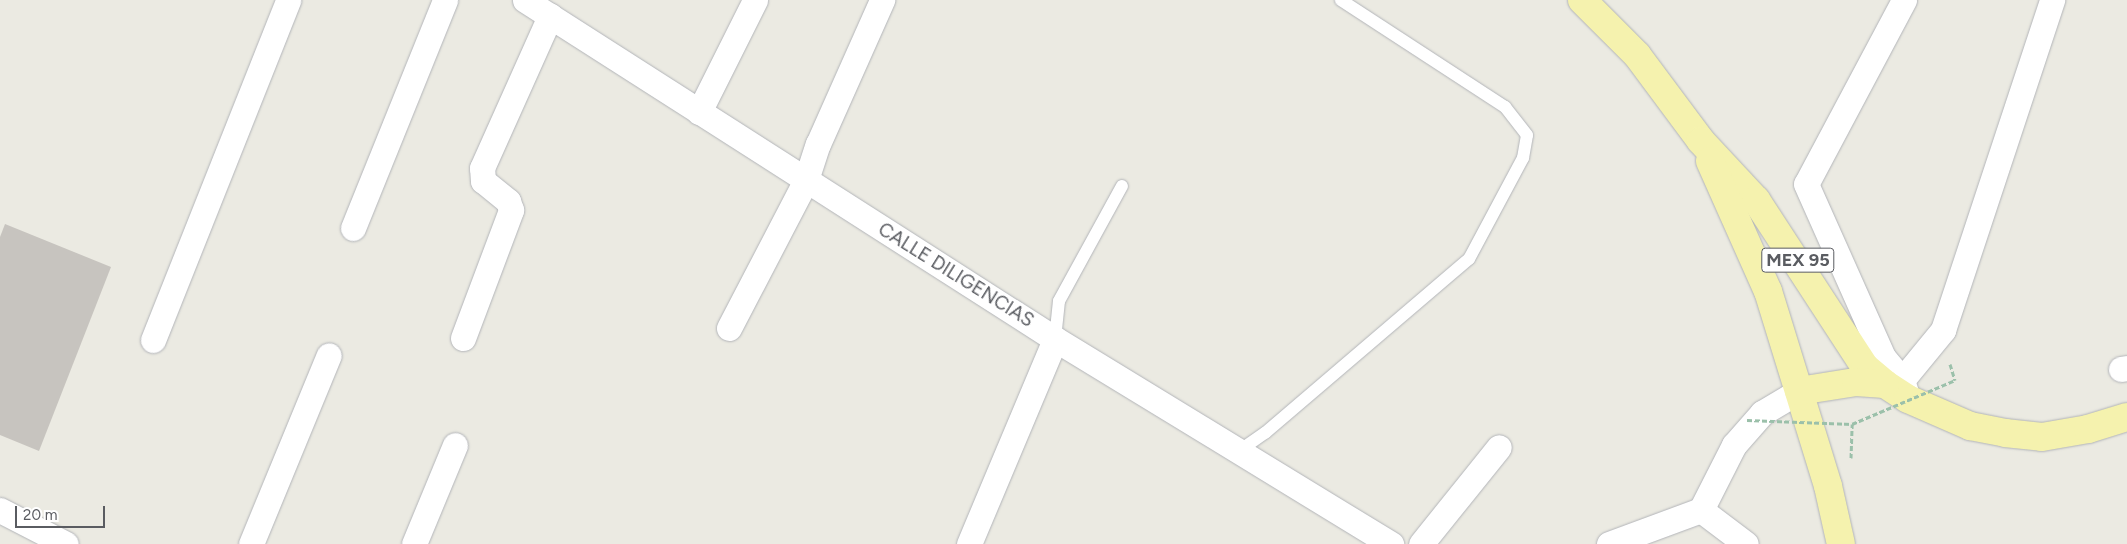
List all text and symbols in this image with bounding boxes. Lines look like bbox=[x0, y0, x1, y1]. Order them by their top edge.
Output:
street label: CALLE DILIGENCIAS bbox=[874, 218, 1038, 332]
road number: MEX 95 bbox=[1760, 244, 1836, 276]
scale bar bbox=[18, 496, 108, 528]
text: 20 m bbox=[23, 506, 57, 524]

